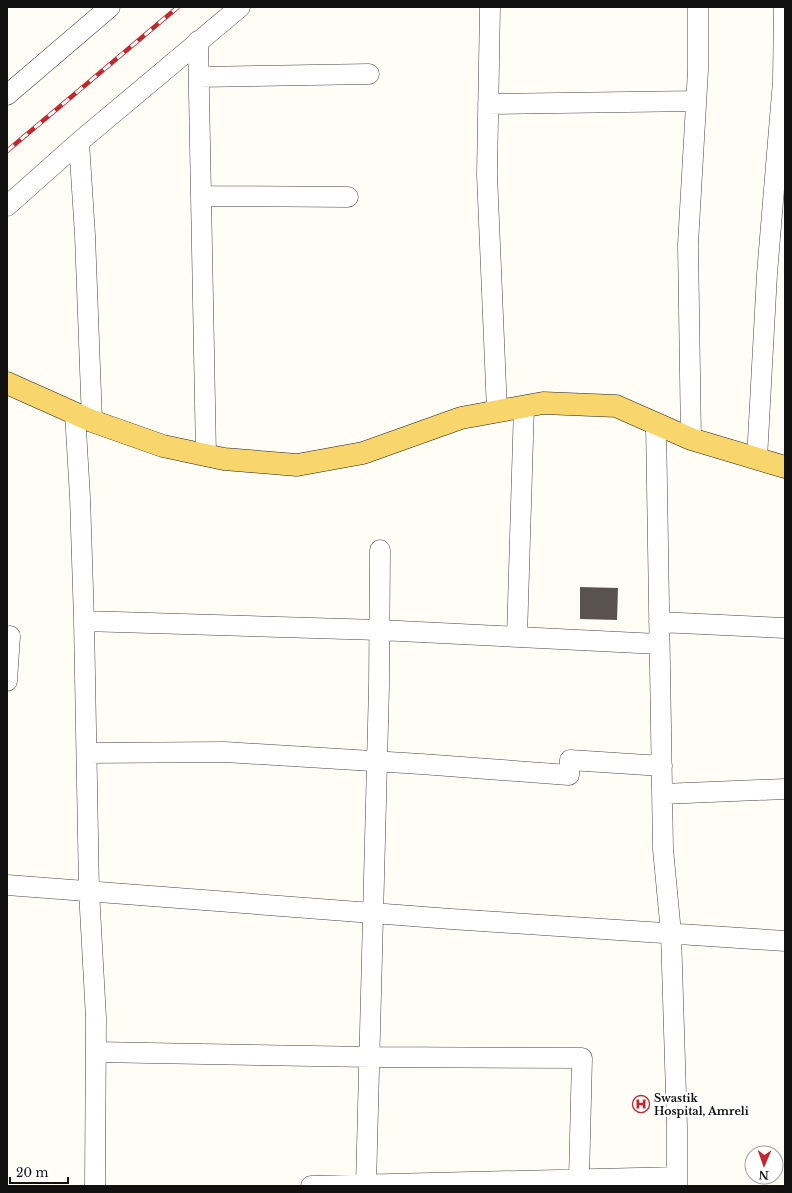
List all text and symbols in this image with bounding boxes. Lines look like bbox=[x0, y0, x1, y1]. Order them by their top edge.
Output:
place label: Swastik Hospital, Amreli bbox=[654, 1091, 749, 1118]
hospital icon: Swastik Hospital, Amreli bbox=[631, 1094, 651, 1114]
north arrow bbox=[744, 1145, 784, 1185]
scale bar bbox=[10, 1159, 68, 1185]
text: 20 m bbox=[16, 1165, 48, 1180]
text: N bbox=[758, 1168, 769, 1182]

